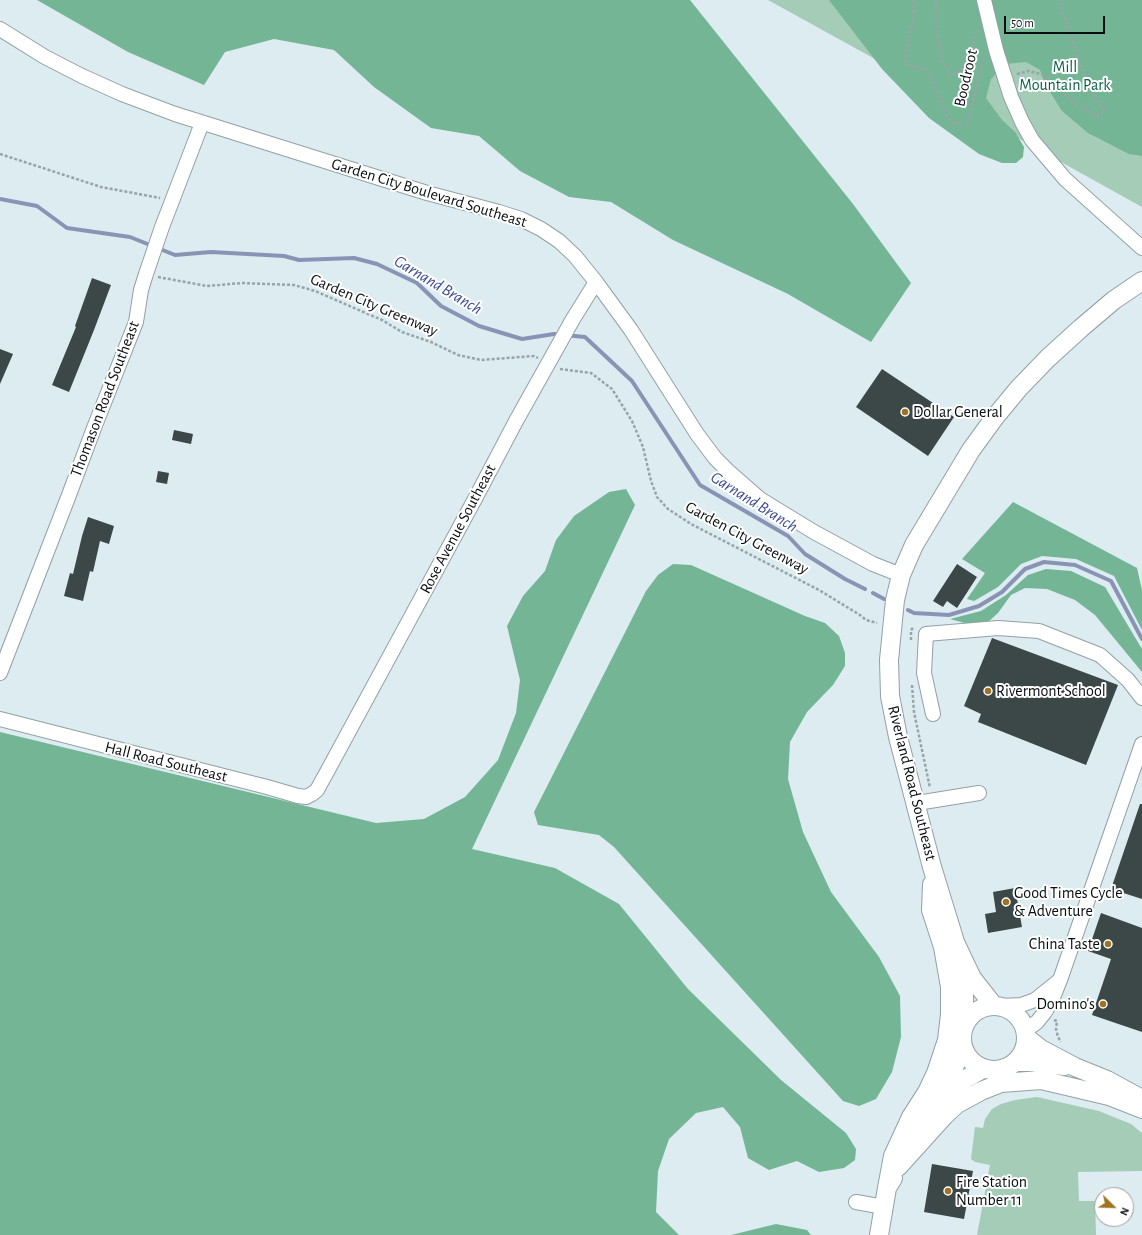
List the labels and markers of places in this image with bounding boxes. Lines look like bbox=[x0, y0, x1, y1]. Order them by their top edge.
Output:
place label: Dollar General bbox=[913, 402, 1003, 422]
marker: Dollar General bbox=[900, 407, 910, 417]
place label: Rivermont School bbox=[996, 681, 1106, 701]
marker: Rivermont School bbox=[983, 686, 993, 696]
place label: Good Times Cycle & Adventure bbox=[1014, 883, 1123, 921]
marker: Good Times Cycle & Adventure bbox=[1001, 897, 1011, 907]
place label: China Taste bbox=[1029, 934, 1100, 954]
marker: China Taste bbox=[1103, 939, 1113, 949]
place label: Domino's bbox=[1036, 994, 1095, 1014]
marker: Domino's bbox=[1098, 999, 1108, 1009]
place label: Fire Station Number 11 bbox=[956, 1172, 1027, 1210]
marker: Fire Station Number 11 bbox=[943, 1186, 953, 1196]

